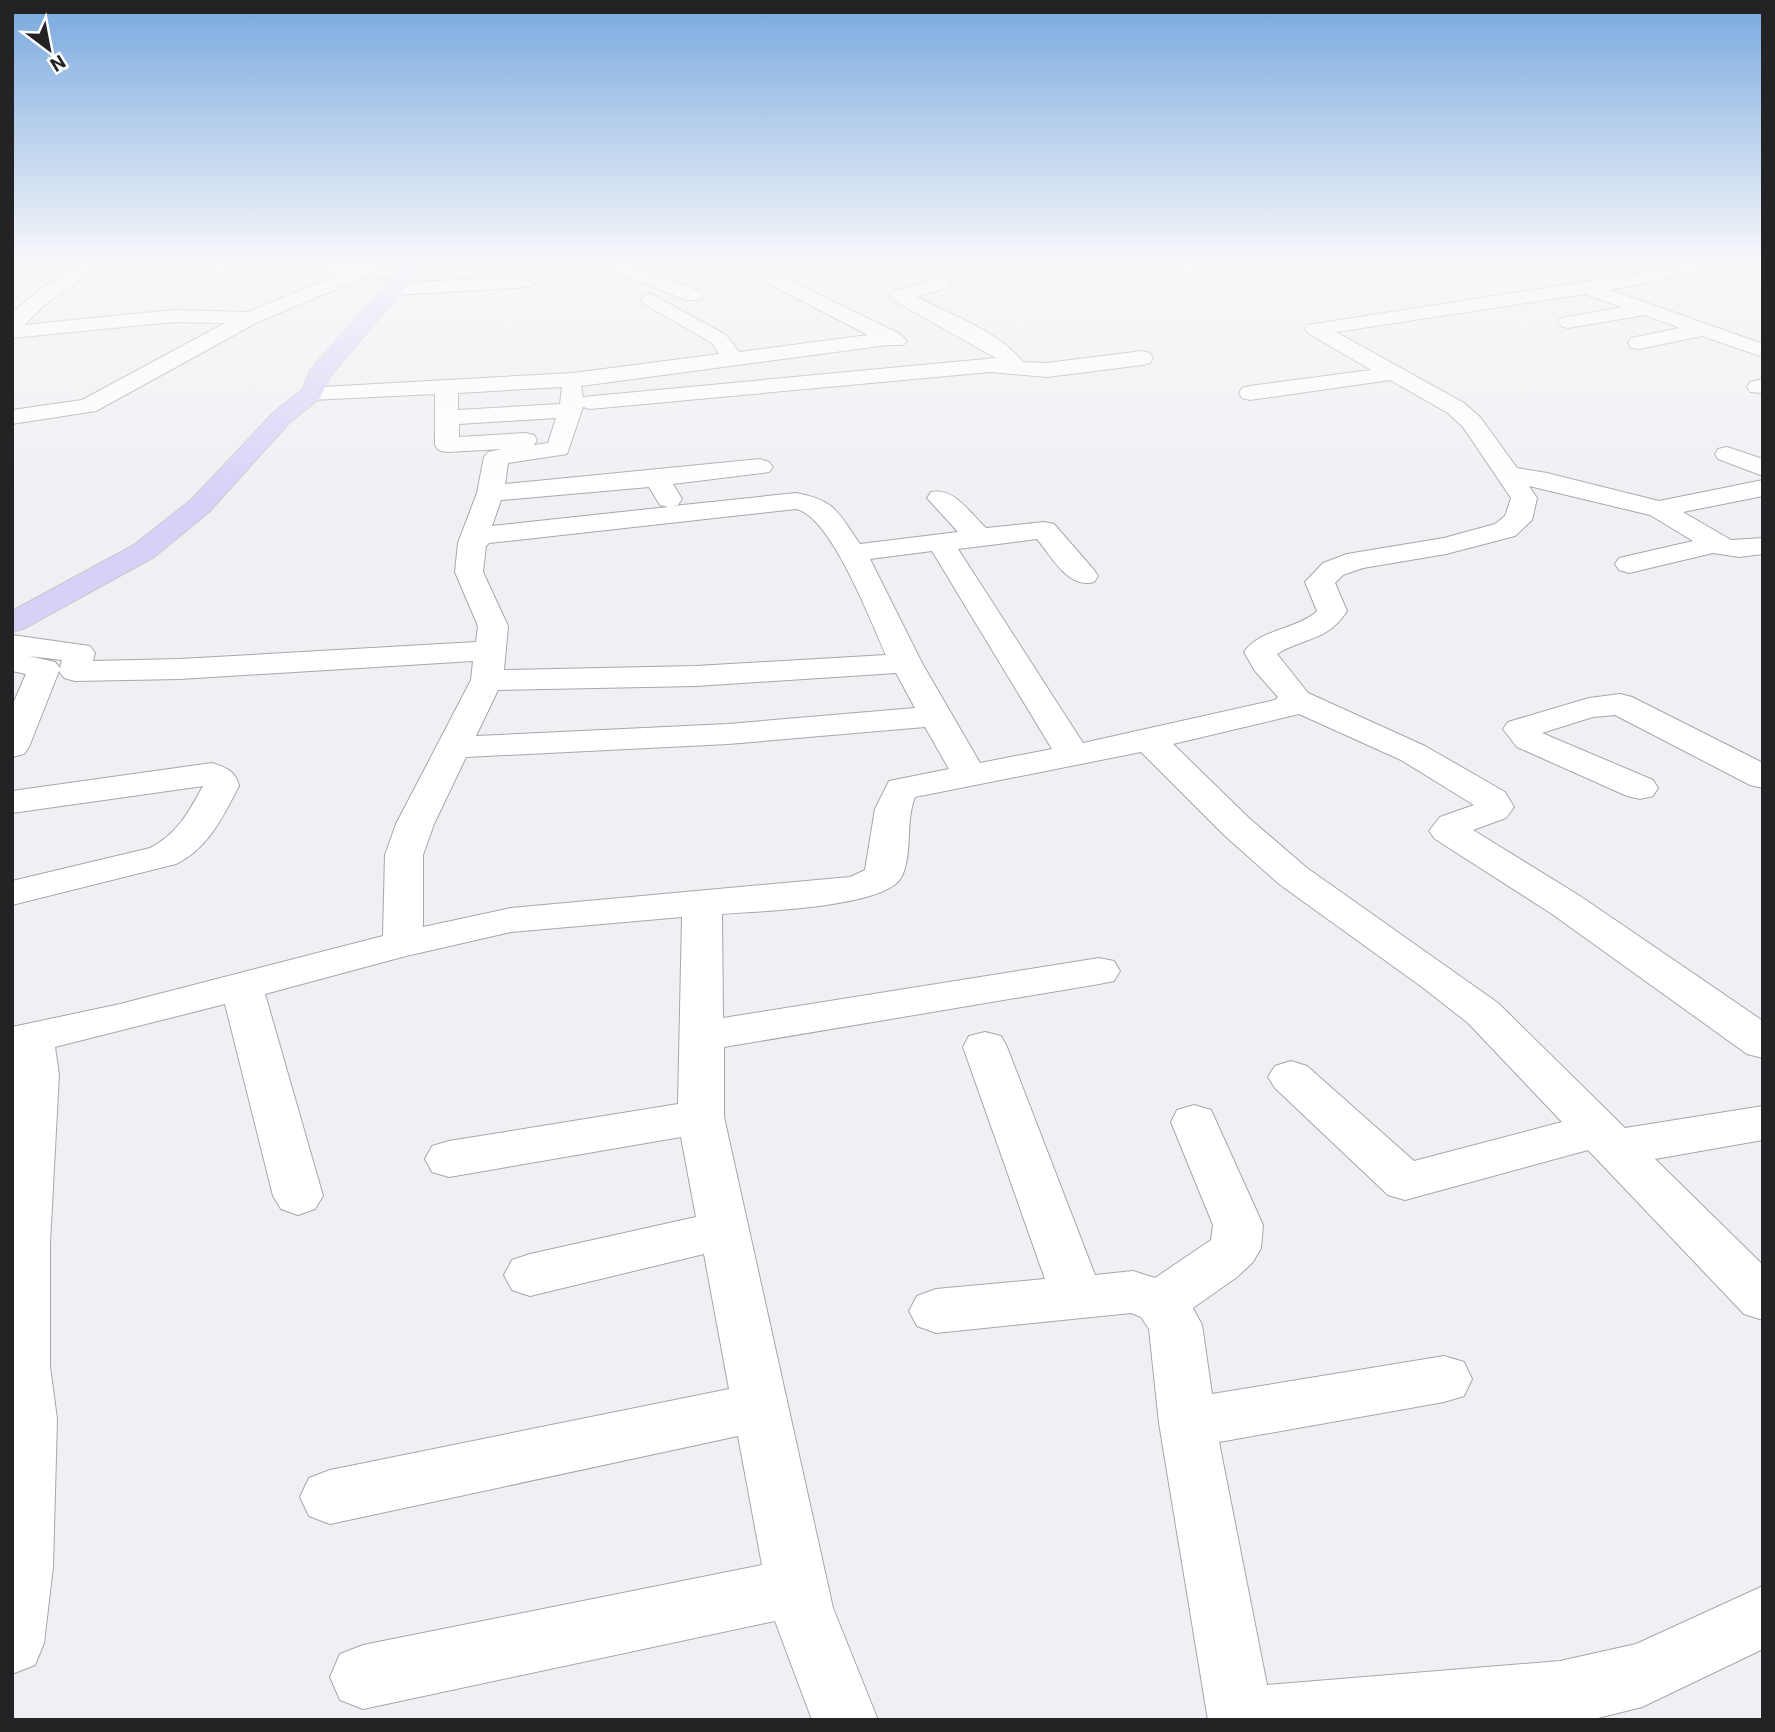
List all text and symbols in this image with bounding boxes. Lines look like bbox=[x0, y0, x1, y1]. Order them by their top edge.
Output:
north arrow bbox=[14, 14, 84, 84]
text: N bbox=[46, 50, 70, 76]

